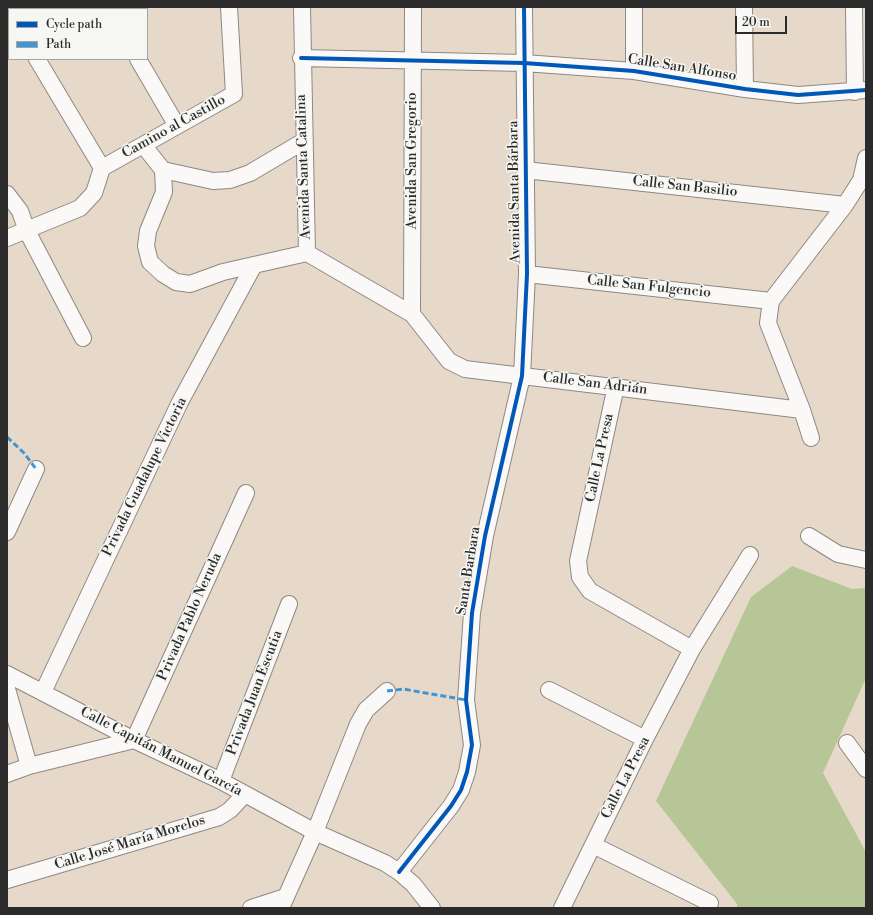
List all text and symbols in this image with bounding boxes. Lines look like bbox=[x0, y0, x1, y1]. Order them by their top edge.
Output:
legend bbox=[8, 8, 148, 60]
scale bar bbox=[737, 8, 789, 34]
text: 20 m bbox=[742, 15, 770, 30]
text: Cycle path bbox=[46, 17, 102, 32]
text: Path bbox=[46, 37, 71, 52]
street label: Calle San Alfonso bbox=[626, 51, 738, 85]
street label: Camino al Castillo bbox=[119, 92, 229, 162]
street label: Avenida San Gregorio bbox=[405, 92, 421, 230]
street label: Avenida Santa Catalina bbox=[293, 94, 315, 240]
street label: Avenida Santa Bárbara bbox=[505, 120, 525, 264]
street label: Calle San Basilio bbox=[632, 173, 738, 201]
street label: Calle San Fulgencio bbox=[586, 272, 712, 302]
street label: Calle San Adrián bbox=[542, 369, 648, 399]
street label: Privada Guadalupe Victoria bbox=[99, 395, 191, 559]
street label: Calle La Presa bbox=[582, 412, 618, 504]
street label: Santa Barbara bbox=[454, 525, 484, 617]
street label: Privada Pablo Neruda bbox=[154, 551, 226, 683]
street label: Privada Juan Escutia bbox=[223, 628, 287, 758]
street label: Calle Capitán Manuel García bbox=[77, 704, 245, 800]
street label: Calle La Presa bbox=[598, 734, 654, 822]
street label: Calle José María Morelos bbox=[53, 812, 207, 874]

